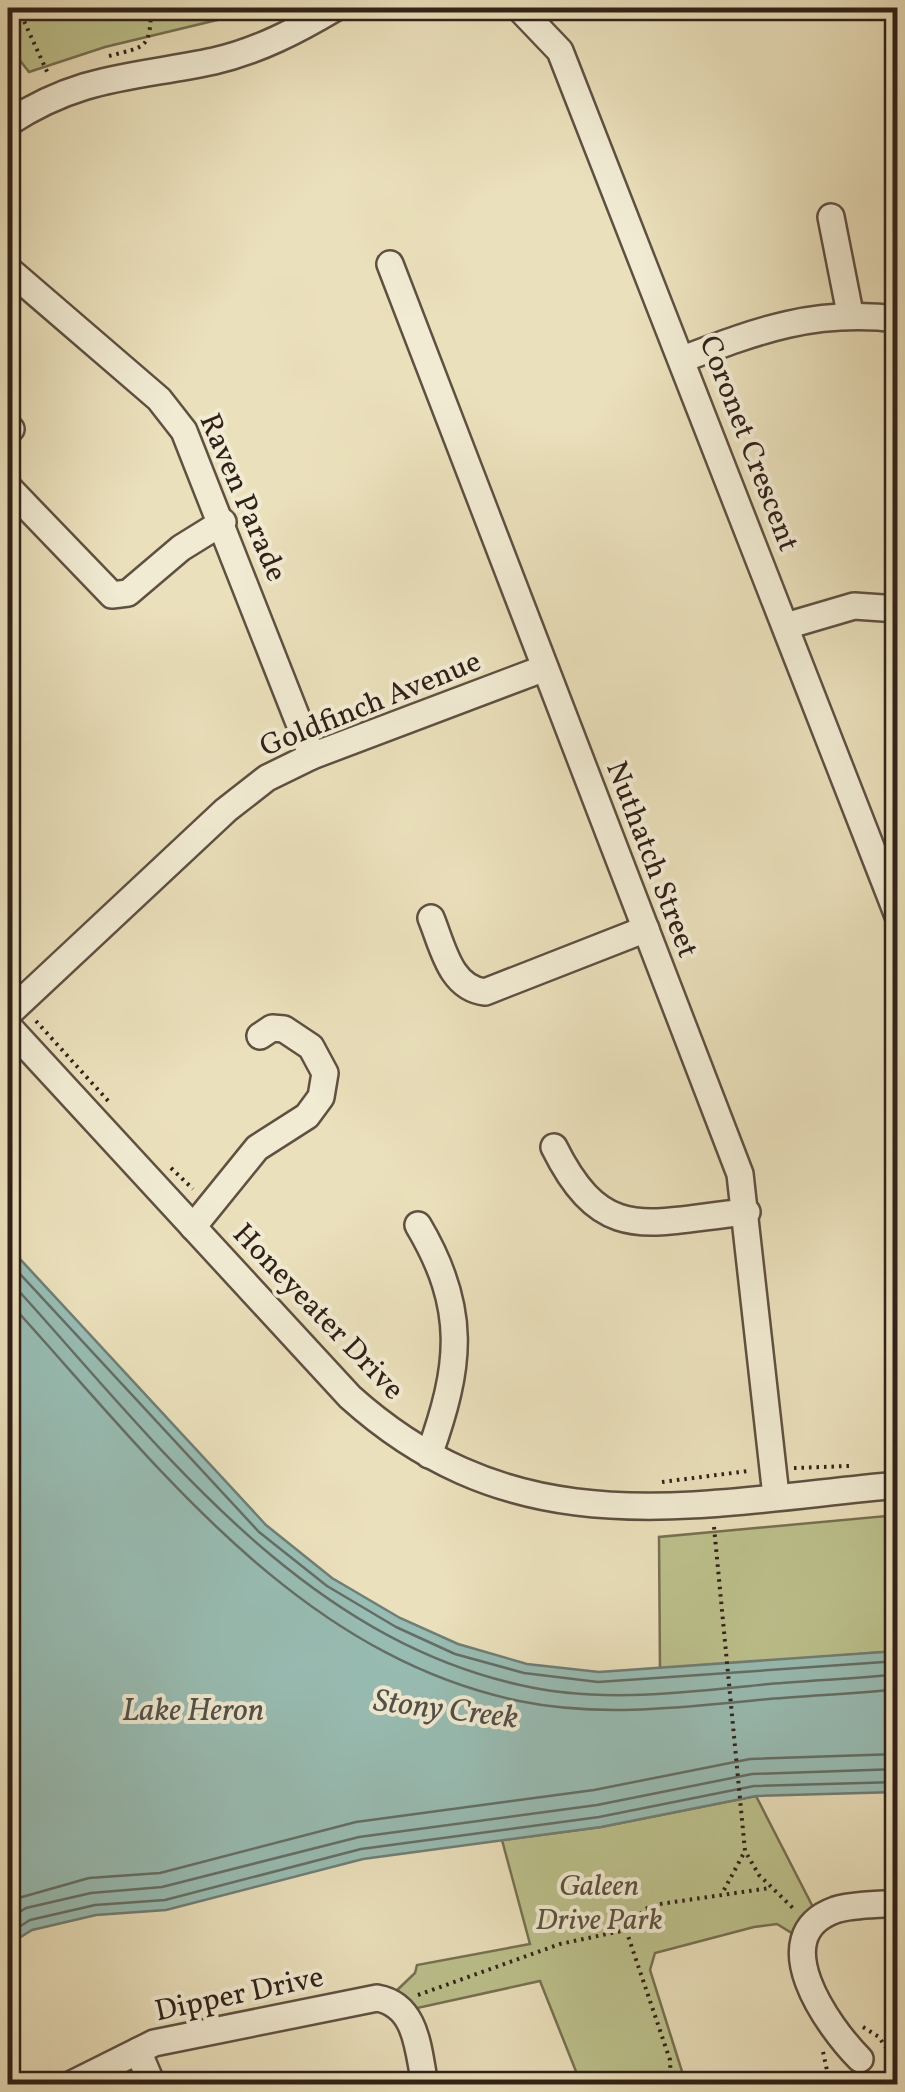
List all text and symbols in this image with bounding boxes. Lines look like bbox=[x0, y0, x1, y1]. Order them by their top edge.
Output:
street label: Coronet Crescent bbox=[688, 330, 809, 558]
street label: Raven Parade bbox=[188, 407, 297, 588]
street label: Goldfinch Avenue bbox=[254, 641, 488, 768]
street label: Nuthatch Street bbox=[594, 755, 708, 964]
street label: Honeyeater Drive bbox=[222, 1215, 413, 1410]
water label: Stony Creek bbox=[371, 1680, 521, 1742]
water label: Lake Heron bbox=[122, 1690, 264, 1734]
park label: Galeen Drive Park bbox=[535, 1866, 663, 1942]
street label: Dipper Drive bbox=[151, 1957, 328, 2033]

